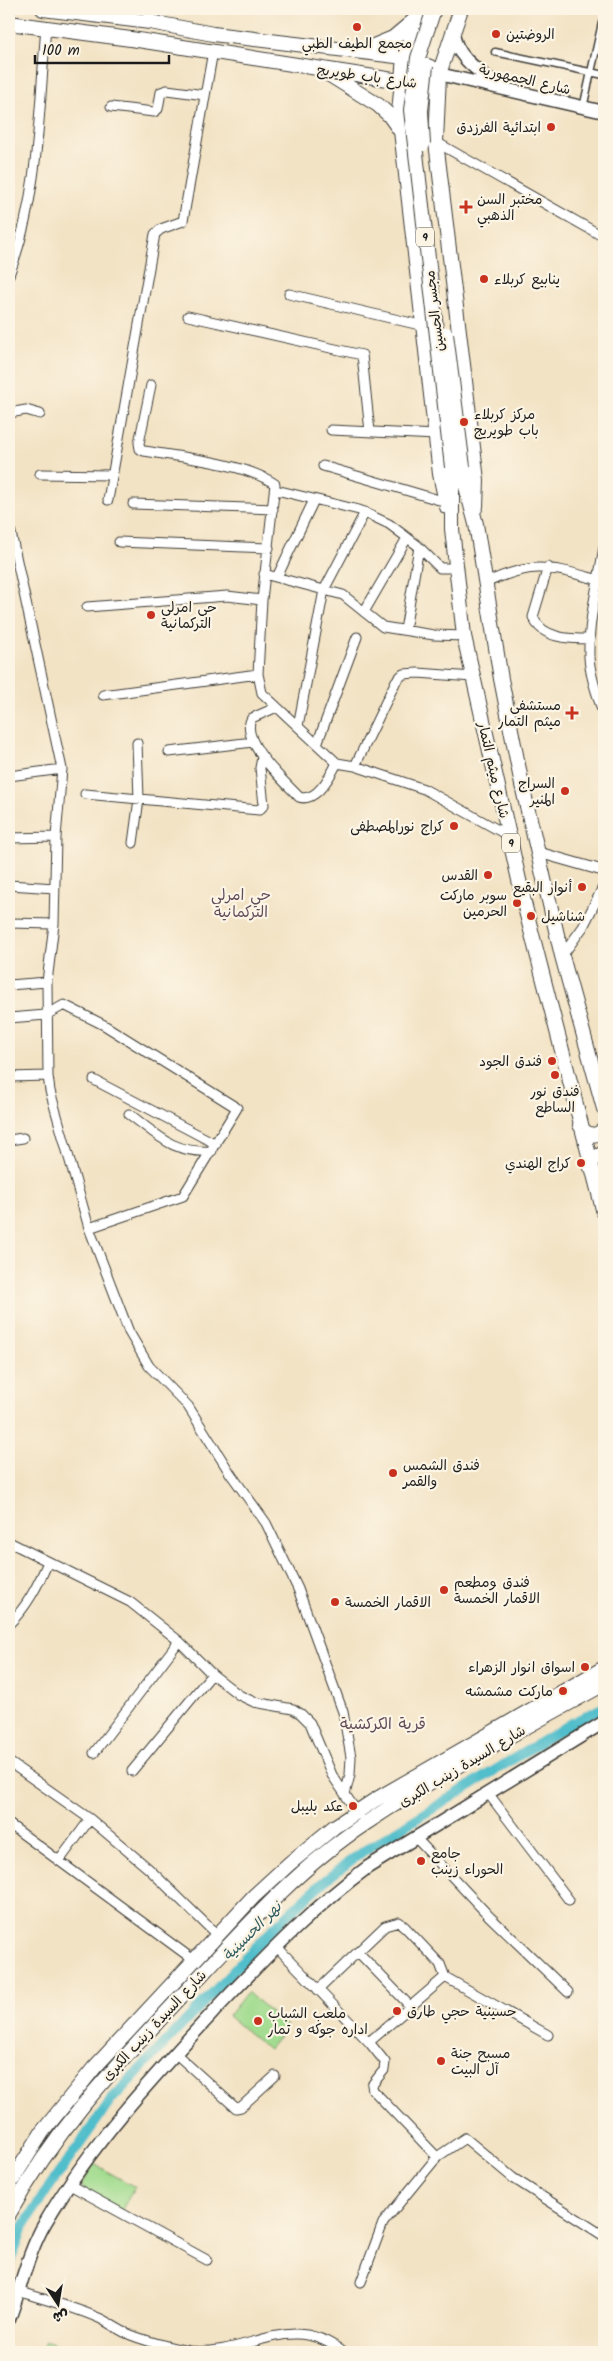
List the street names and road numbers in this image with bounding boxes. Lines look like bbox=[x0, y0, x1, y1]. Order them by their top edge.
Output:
street label: شارع باب طويريج bbox=[315, 59, 418, 95]
street label: شارع الجمهورية bbox=[477, 59, 573, 101]
road number: 9 bbox=[416, 228, 434, 246]
street label: مجسر الحسين bbox=[419, 269, 451, 353]
street label: شارع ميثم التمار bbox=[471, 719, 515, 821]
road number: 9 bbox=[502, 834, 520, 852]
street label: شارع السيدة زينب الكبرى bbox=[395, 1720, 530, 1814]
street label: شارع السيدة زينب الكبرى bbox=[97, 1965, 212, 2086]

